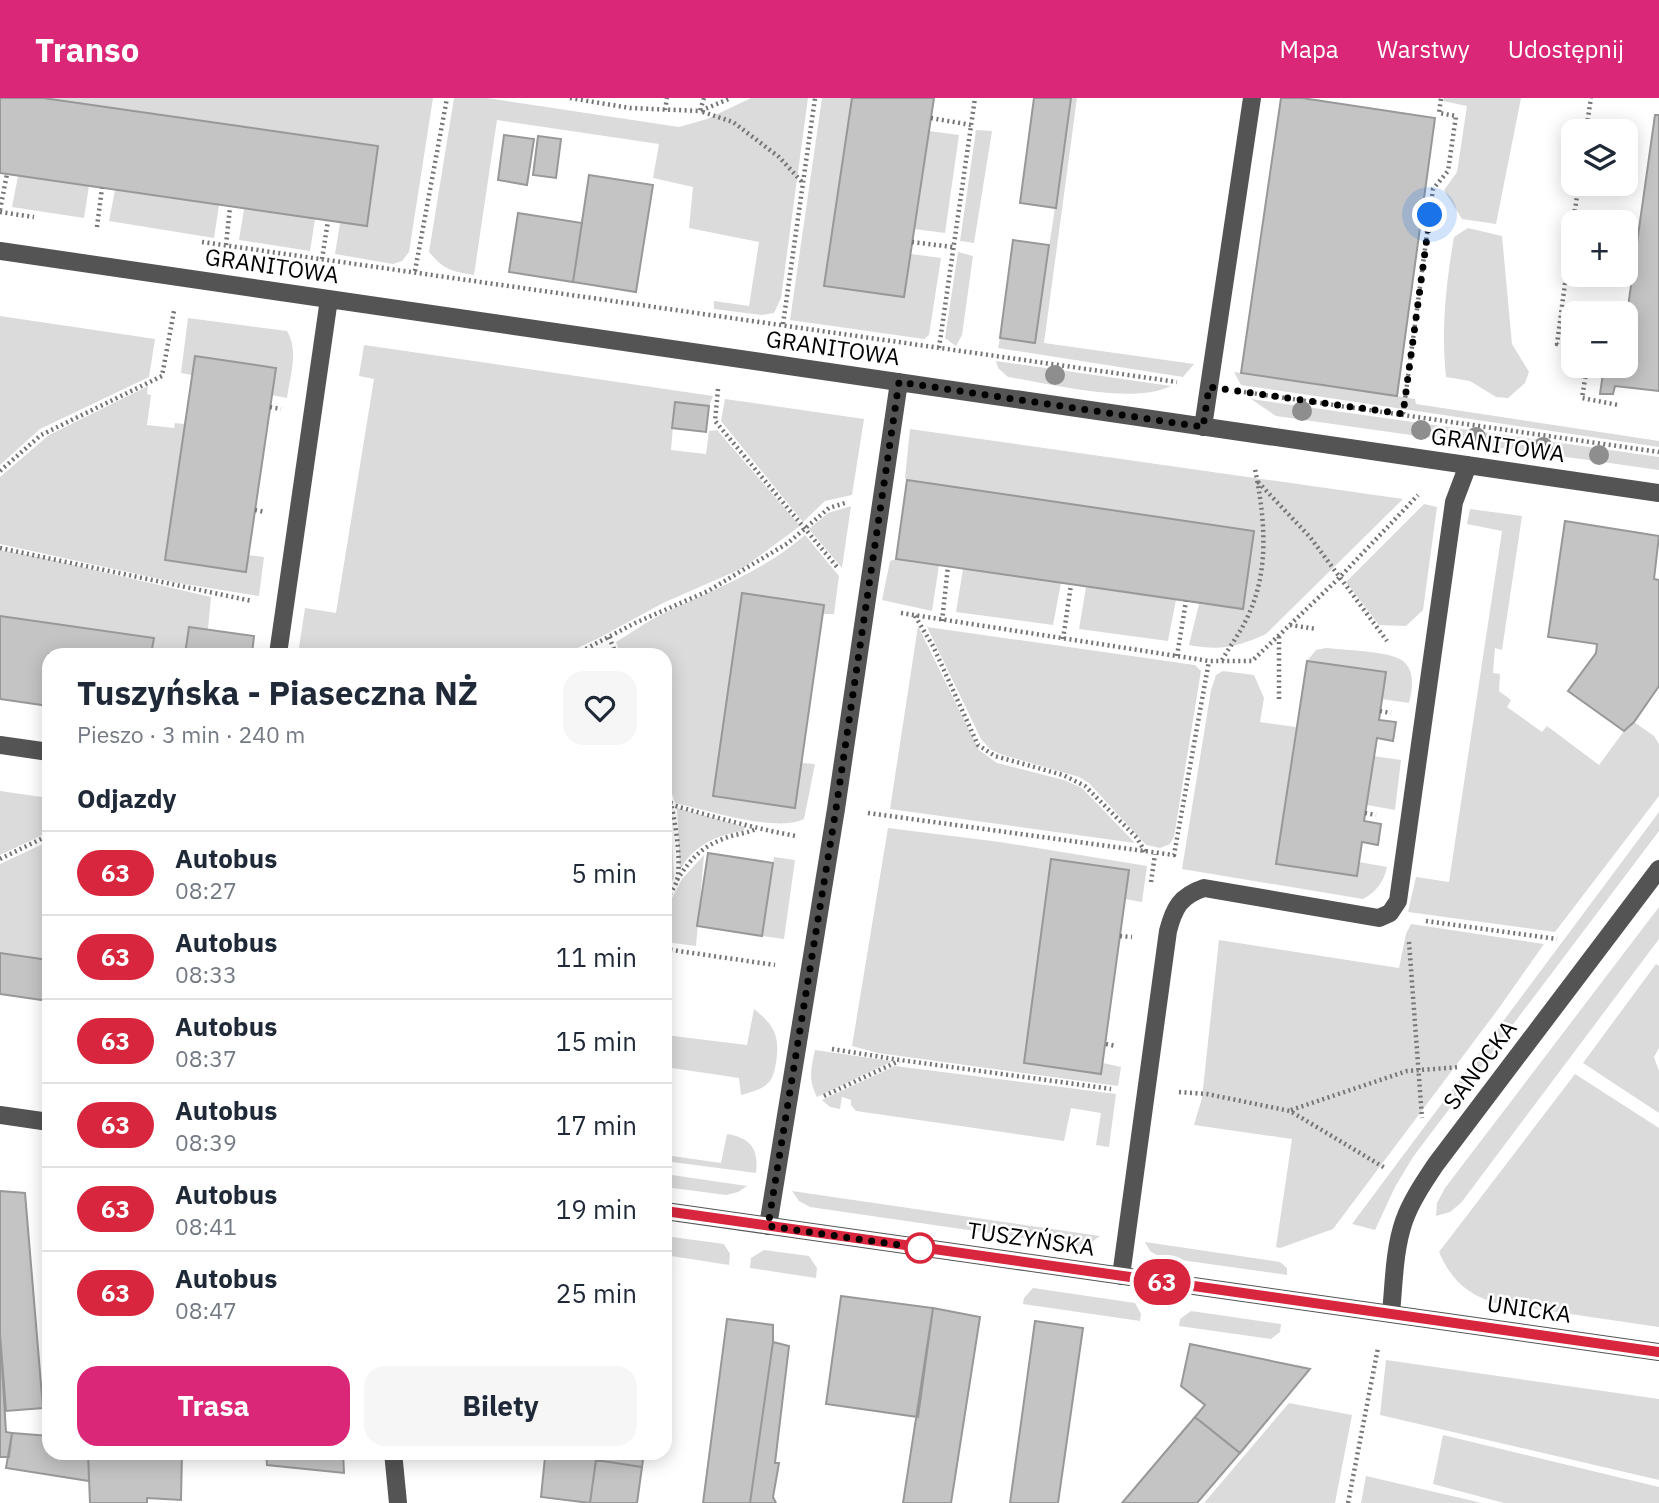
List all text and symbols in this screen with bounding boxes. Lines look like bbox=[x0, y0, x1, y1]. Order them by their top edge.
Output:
text: Transo bbox=[35, 28, 139, 71]
text: Mapa bbox=[1280, 33, 1339, 65]
text: Warstwy bbox=[1377, 33, 1470, 65]
text: Udostępnij bbox=[1508, 33, 1624, 65]
map controls bbox=[1561, 119, 1638, 378]
button: layers bbox=[1561, 119, 1638, 196]
your location bbox=[1412, 197, 1447, 232]
button: + bbox=[1561, 210, 1638, 287]
street label: GRANITOWA bbox=[203, 241, 341, 289]
button: − bbox=[1561, 301, 1638, 378]
street label: GRANITOWA bbox=[764, 323, 902, 371]
street label: GRANITOWA bbox=[1429, 420, 1567, 468]
text: Tuszyńska - Piaseczna NŻ bbox=[77, 671, 478, 714]
button: heart bbox=[563, 671, 637, 745]
text: Pieszo · 3 min · 240 m bbox=[77, 719, 305, 749]
text: Odjazdy bbox=[77, 781, 177, 815]
text: Autobus bbox=[175, 841, 277, 875]
text: 5 min bbox=[571, 856, 637, 890]
text: 63 bbox=[101, 857, 130, 889]
text: 08:27 bbox=[175, 875, 237, 905]
text: Autobus bbox=[175, 925, 277, 959]
text: 11 min bbox=[556, 940, 637, 974]
text: 63 bbox=[101, 941, 130, 973]
text: 08:33 bbox=[175, 959, 237, 989]
text: Autobus bbox=[175, 1009, 277, 1043]
street label: SANOCKA bbox=[1436, 1014, 1523, 1115]
text: 15 min bbox=[556, 1024, 637, 1058]
text: 63 bbox=[101, 1025, 130, 1057]
text: 08:37 bbox=[175, 1043, 237, 1073]
text: Autobus bbox=[175, 1093, 277, 1127]
text: 17 min bbox=[556, 1108, 637, 1142]
text: 63 bbox=[101, 1109, 130, 1141]
text: 08:39 bbox=[175, 1127, 237, 1157]
text: Autobus bbox=[175, 1177, 277, 1211]
text: 19 min bbox=[556, 1192, 637, 1226]
text: 63 bbox=[101, 1193, 130, 1225]
text: 08:41 bbox=[175, 1211, 237, 1241]
street label: TUSZYŃSKA bbox=[966, 1214, 1097, 1262]
unlabelled marker bbox=[905, 1233, 935, 1263]
line badge: 63 bbox=[1130, 1259, 1194, 1305]
text: Autobus bbox=[175, 1261, 277, 1295]
text: 63 bbox=[1148, 1266, 1176, 1298]
text: 25 min bbox=[556, 1276, 637, 1310]
text: 63 bbox=[101, 1277, 130, 1309]
street label: UNICKA bbox=[1485, 1287, 1573, 1329]
text: 08:47 bbox=[175, 1295, 237, 1325]
button: Trasa bbox=[77, 1366, 350, 1446]
button: Bilety bbox=[364, 1366, 637, 1446]

